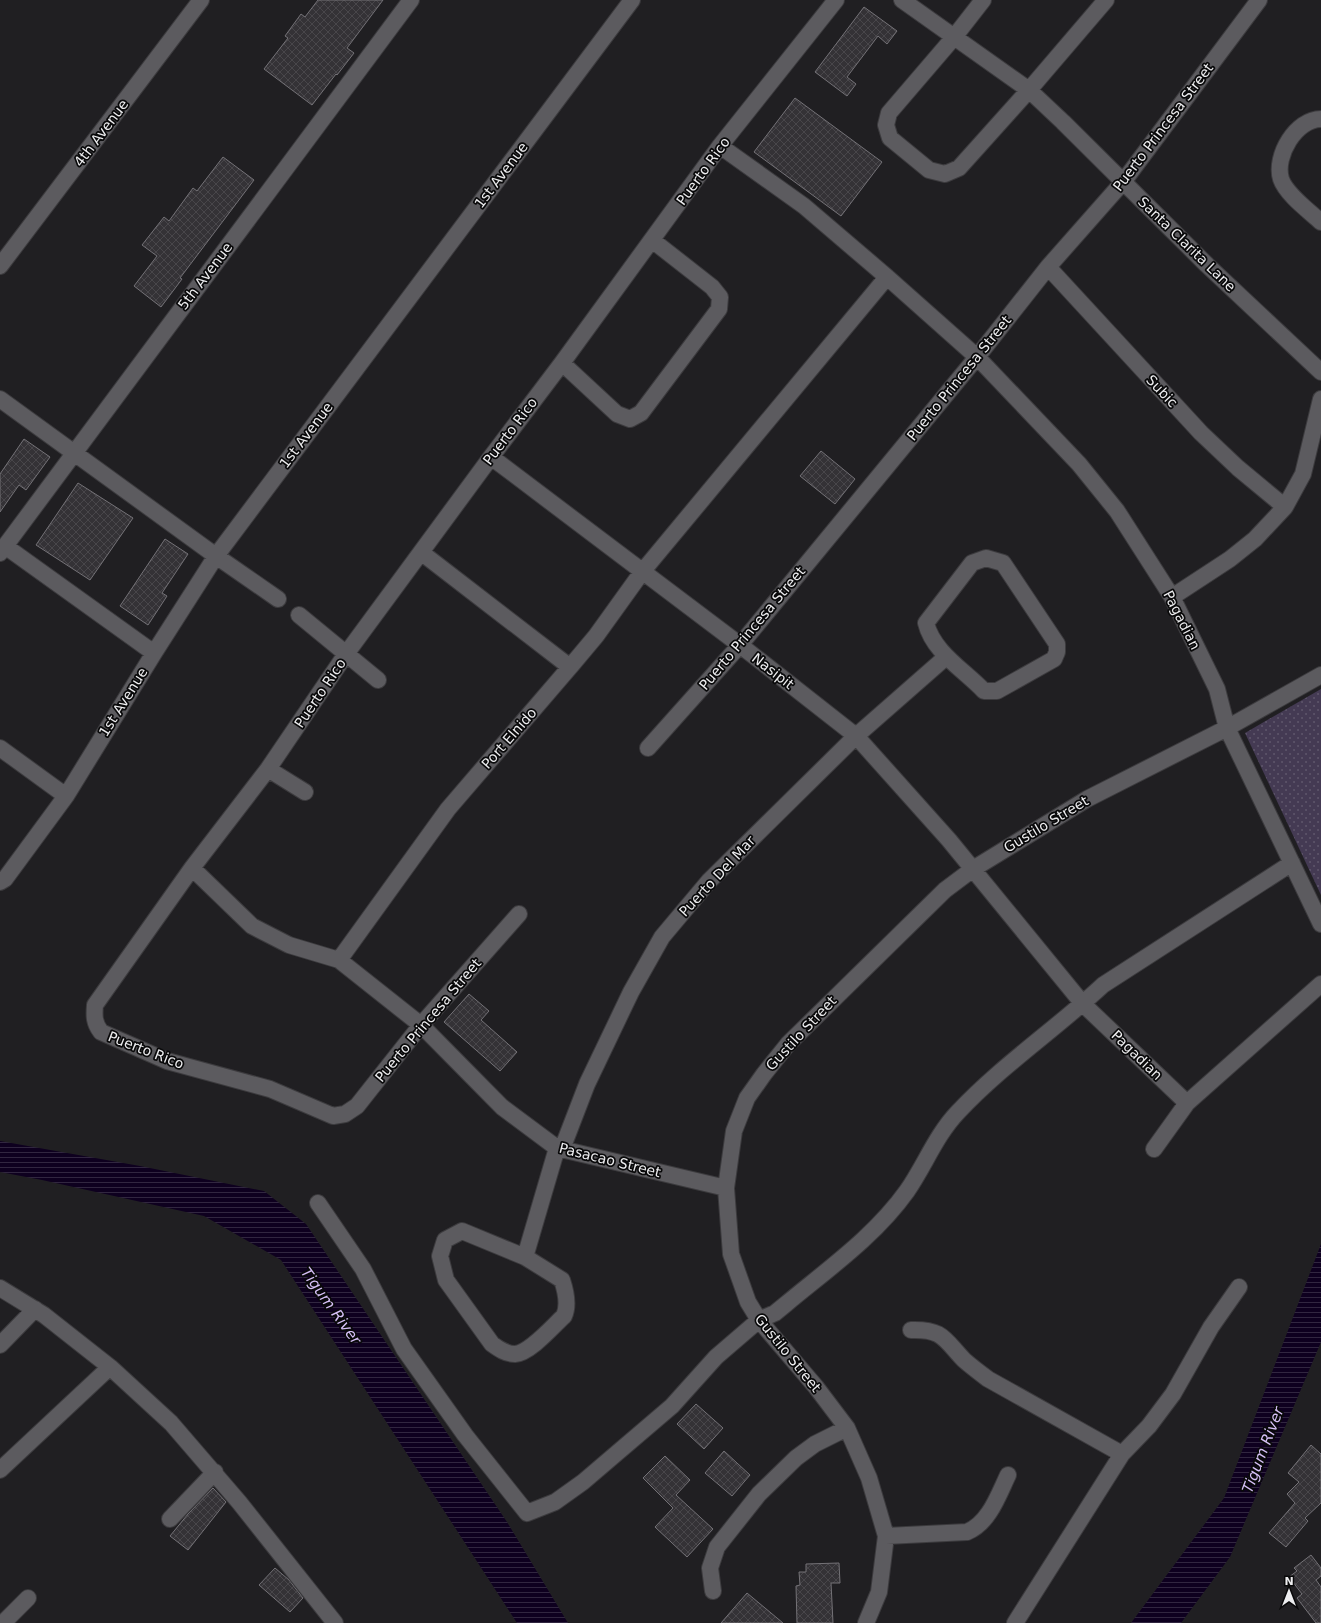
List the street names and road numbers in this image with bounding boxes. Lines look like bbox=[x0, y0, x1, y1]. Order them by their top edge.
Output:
street label: Puerto Princesa Street bbox=[1110, 60, 1217, 194]
street label: 4th Avenue bbox=[71, 96, 131, 170]
street label: Puerto Rico bbox=[673, 134, 733, 208]
street label: 1st Avenue bbox=[471, 139, 531, 211]
street label: Santa Clarita Lane bbox=[1135, 193, 1239, 295]
street label: 5th Avenue bbox=[175, 239, 235, 313]
street label: Puerto Princesa Street bbox=[904, 312, 1015, 444]
street label: Subic bbox=[1143, 372, 1181, 410]
street label: Puerto Rico bbox=[480, 394, 540, 468]
street label: 1st Avenue bbox=[276, 399, 336, 471]
street label: Puerto Princesa Street bbox=[696, 563, 809, 693]
street label: Pagadian bbox=[1160, 588, 1204, 652]
street label: Nasipit bbox=[749, 650, 797, 693]
street label: Puerto Rico bbox=[291, 655, 349, 731]
street label: 1st Avenue bbox=[96, 665, 150, 739]
street label: Port Elnido bbox=[478, 704, 540, 772]
street label: Gustilo Street bbox=[1001, 792, 1092, 856]
street label: Puerto Del Mar bbox=[676, 832, 759, 920]
street label: Puerto Princesa Street bbox=[372, 955, 485, 1085]
street label: Gustilo Street bbox=[762, 992, 840, 1074]
street label: Pagadian bbox=[1108, 1027, 1166, 1083]
street label: Puerto Rico bbox=[106, 1028, 186, 1072]
street label: Pasacao Street bbox=[558, 1140, 663, 1180]
street label: Gustilo Street bbox=[752, 1311, 825, 1396]

